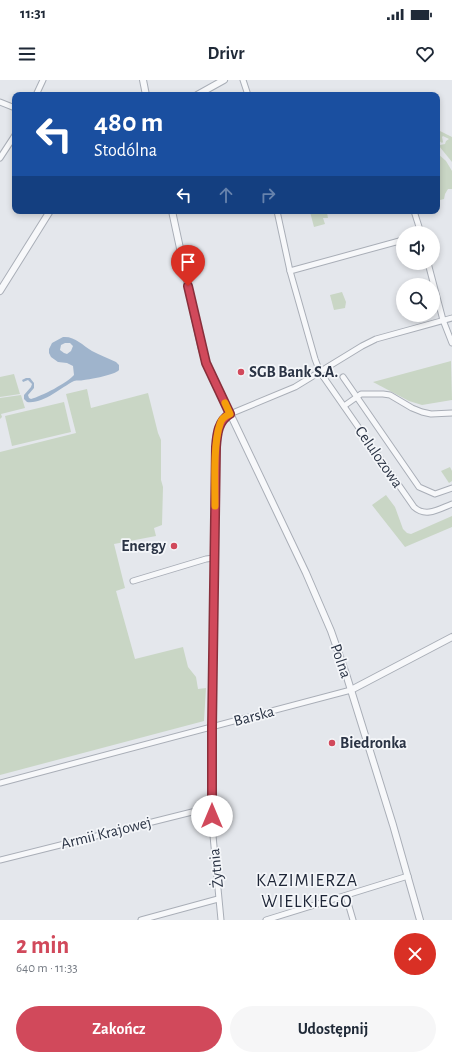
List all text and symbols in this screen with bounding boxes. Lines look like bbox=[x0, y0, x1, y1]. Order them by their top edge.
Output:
text: 11:31 bbox=[20, 6, 46, 21]
icon: menu bbox=[16, 43, 38, 65]
icon: heart bbox=[414, 43, 436, 65]
text: Drivr bbox=[208, 45, 244, 63]
icon: left bbox=[28, 108, 80, 160]
text: 480 m bbox=[94, 109, 163, 137]
text: Stodólna bbox=[94, 142, 157, 160]
icon: left bbox=[173, 184, 195, 206]
icon: ahead bbox=[215, 184, 237, 206]
icon: right bbox=[257, 184, 279, 206]
map controls bbox=[396, 226, 440, 322]
button: sound bbox=[396, 226, 440, 270]
pin bbox=[171, 245, 205, 286]
icon: arrive bbox=[177, 251, 199, 273]
button: search bbox=[396, 278, 440, 322]
place label: SGB Bank S.A. bbox=[249, 364, 338, 380]
marker: SGB Bank S.A. bbox=[236, 367, 246, 377]
street label: Celulozowa bbox=[352, 423, 406, 491]
place label: Energy bbox=[121, 538, 167, 555]
marker: Energy bbox=[169, 541, 179, 551]
street label: Polna bbox=[328, 642, 354, 680]
street label: Barska bbox=[232, 703, 276, 729]
place label: Biedronka bbox=[340, 735, 407, 751]
marker: Biedronka bbox=[327, 738, 337, 748]
position arrow bbox=[191, 795, 233, 837]
street label: Armii Krajowej bbox=[59, 814, 153, 853]
street label: Żytnia bbox=[204, 847, 227, 889]
district label: KAZIMIERZA WIELKIEGO bbox=[256, 872, 358, 911]
button: close bbox=[394, 933, 436, 975]
text: 2 min bbox=[16, 934, 69, 958]
text: 640 m · 11:33 bbox=[16, 962, 78, 975]
button: Zakończ bbox=[16, 1006, 222, 1052]
button: Udostępnij bbox=[230, 1006, 436, 1052]

